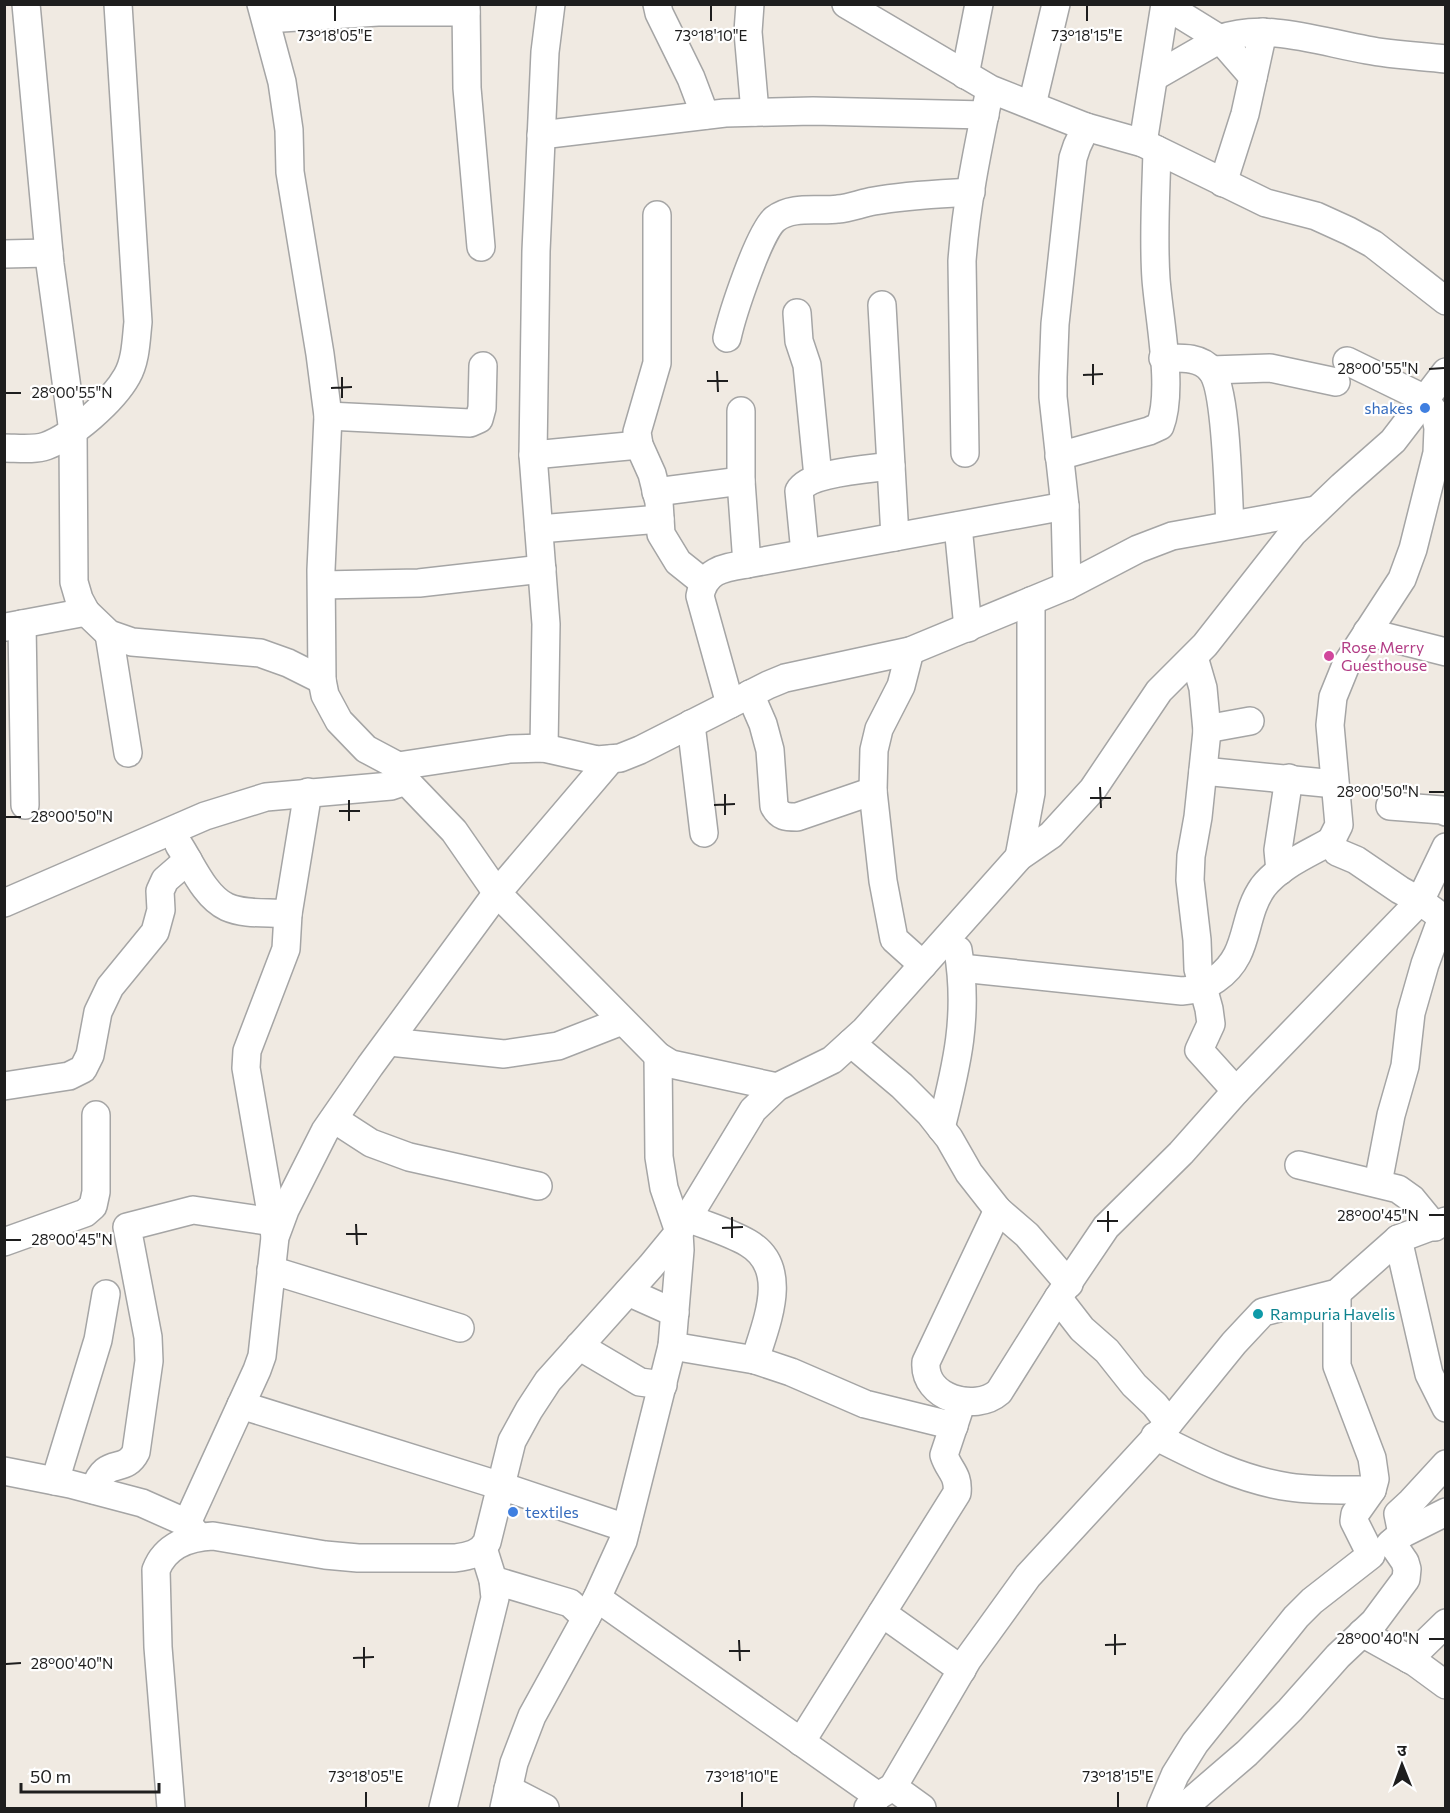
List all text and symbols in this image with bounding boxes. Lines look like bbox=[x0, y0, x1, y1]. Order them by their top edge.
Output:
text: 73°18'05"E bbox=[298, 26, 373, 44]
text: 73°18'10"E bbox=[675, 26, 747, 44]
text: 73°18'15"E bbox=[1051, 26, 1123, 44]
text: 28°00'55"N bbox=[1337, 359, 1419, 377]
text: 28°00'55"N bbox=[31, 383, 113, 401]
place label: shakes bbox=[1364, 398, 1413, 417]
marker: shakes bbox=[1418, 401, 1432, 415]
place label: Rose Merry Guesthouse bbox=[1341, 637, 1427, 674]
marker: Rose Merry Guesthouse bbox=[1322, 649, 1336, 663]
text: 28°00'50"N bbox=[1337, 782, 1419, 800]
text: 28°00'50"N bbox=[31, 807, 113, 825]
text: 28°00'45"N bbox=[1337, 1206, 1419, 1224]
text: 28°00'45"N bbox=[31, 1230, 113, 1248]
place label: Rampuria Havelis bbox=[1270, 1304, 1395, 1323]
marker: Rampuria Havelis bbox=[1251, 1307, 1265, 1321]
place label: textiles bbox=[525, 1502, 579, 1521]
marker: textiles bbox=[506, 1505, 520, 1519]
text: 28°00'40"N bbox=[1337, 1629, 1419, 1647]
text: 28°00'40"N bbox=[31, 1654, 113, 1672]
north arrow bbox=[1372, 1735, 1432, 1795]
text: उ bbox=[1397, 1740, 1407, 1759]
scale bar bbox=[21, 1756, 159, 1794]
text: 50 m bbox=[30, 1765, 71, 1787]
text: 73°18'05"E bbox=[329, 1767, 404, 1785]
text: 73°18'10"E bbox=[706, 1767, 778, 1785]
text: 73°18'15"E bbox=[1082, 1767, 1154, 1785]

